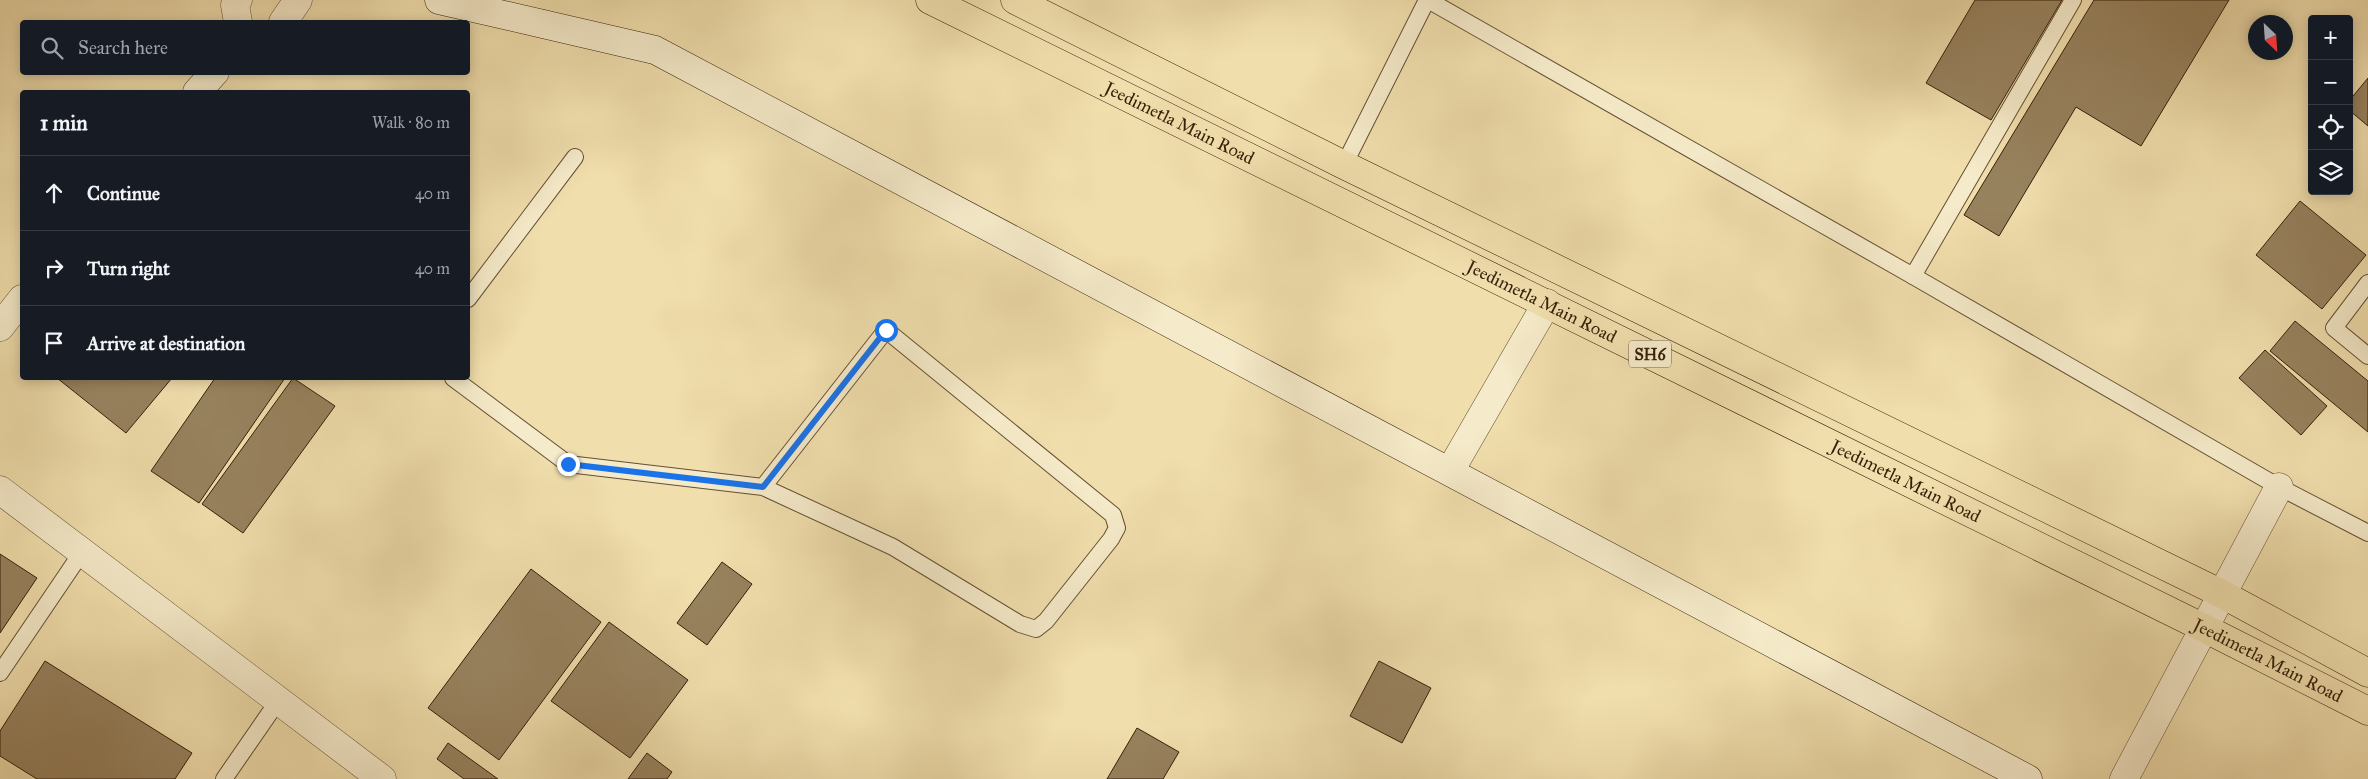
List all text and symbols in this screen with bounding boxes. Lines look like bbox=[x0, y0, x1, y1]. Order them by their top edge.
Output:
north arrow bbox=[2248, 15, 2293, 60]
map controls bbox=[2308, 15, 2353, 195]
button: + bbox=[2308, 15, 2353, 60]
search box bbox=[20, 20, 470, 75]
icon: search bbox=[38, 34, 66, 62]
text: Search here bbox=[78, 36, 168, 59]
button: − bbox=[2308, 60, 2353, 105]
street label: Jeedimetla Main Road bbox=[1099, 76, 1258, 169]
button: locate bbox=[2308, 105, 2353, 150]
text: 1 min bbox=[40, 110, 88, 136]
text: Walk · 80 m bbox=[372, 113, 450, 132]
button: layers bbox=[2308, 150, 2353, 195]
icon: ahead bbox=[40, 179, 68, 207]
text: Continue bbox=[87, 182, 160, 205]
text: 40 m bbox=[415, 184, 450, 203]
icon: right bbox=[40, 254, 68, 282]
street label: Jeedimetla Main Road bbox=[1461, 254, 1620, 348]
text: Turn right bbox=[87, 257, 170, 280]
text: 40 m bbox=[415, 259, 450, 278]
route start bbox=[875, 319, 898, 342]
icon: arrive bbox=[40, 329, 68, 357]
text: Arrive at destination bbox=[87, 332, 245, 355]
road number: SH6 bbox=[1629, 340, 1671, 368]
street label: Jeedimetla Main Road bbox=[1825, 434, 1984, 527]
route end bbox=[557, 453, 580, 476]
street label: Jeedimetla Main Road bbox=[2187, 613, 2346, 707]

